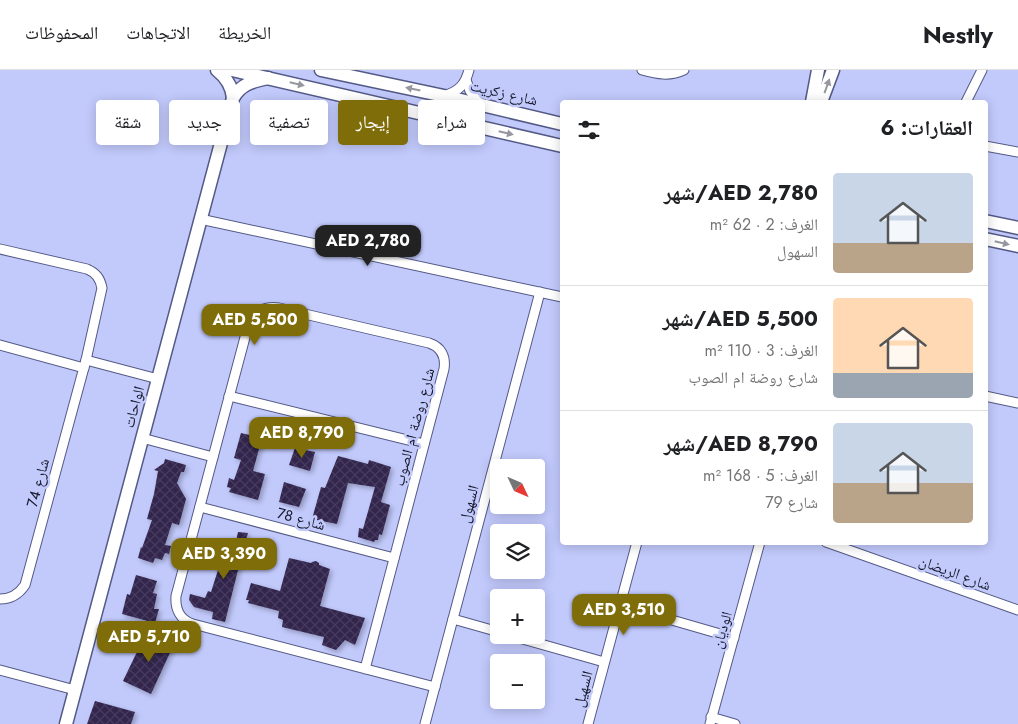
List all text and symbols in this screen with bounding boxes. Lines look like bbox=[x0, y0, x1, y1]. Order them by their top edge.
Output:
text: Nestly bbox=[923, 17, 993, 52]
text: المحفوظات bbox=[25, 20, 98, 46]
text: الاتجاهات bbox=[126, 20, 190, 46]
text: الخريطة bbox=[218, 20, 271, 46]
street label: شارع زكريت bbox=[468, 75, 540, 111]
one-way arrow bbox=[823, 78, 831, 93]
one-way arrow bbox=[289, 80, 304, 88]
one-way arrow bbox=[405, 85, 420, 93]
chip: شقة bbox=[96, 100, 159, 145]
chip: جديد bbox=[169, 100, 240, 145]
chip: تصفية bbox=[250, 100, 328, 145]
chip: إيجار bbox=[338, 100, 408, 145]
chip: شراء bbox=[418, 100, 485, 145]
text: العقارات: 6 bbox=[880, 113, 973, 143]
icon: filters bbox=[575, 116, 603, 144]
one-way arrow bbox=[499, 129, 514, 137]
text: AED 2,780/شهر bbox=[664, 178, 818, 208]
icon: home bbox=[873, 193, 933, 253]
text: الغرف: 2 · 62 m² bbox=[710, 213, 818, 236]
pin: AED 2,780 bbox=[311, 224, 425, 267]
text: AED 2,780 bbox=[326, 229, 410, 252]
one-way arrow bbox=[994, 239, 1010, 247]
text: السهول bbox=[777, 240, 818, 263]
pin: AED 5,500 bbox=[198, 304, 312, 346]
text: AED 5,500/شهر bbox=[662, 304, 818, 334]
text: AED 5,500 bbox=[213, 308, 297, 331]
icon: home bbox=[873, 318, 933, 378]
text: الغرف: 3 · 110 m² bbox=[705, 339, 818, 362]
street label: شارع روضة ام الصوب bbox=[388, 365, 440, 488]
text: شارع روضة ام الصوب bbox=[689, 366, 818, 389]
street label: الواحات bbox=[118, 384, 150, 430]
pin: AED 8,790 bbox=[245, 416, 359, 459]
text: AED 8,790 bbox=[260, 421, 344, 444]
text: AED 8,790/شهر bbox=[664, 429, 818, 459]
icon: home bbox=[873, 443, 933, 503]
street label: شارع 74 bbox=[21, 456, 55, 510]
north arrow bbox=[490, 459, 545, 514]
map controls bbox=[490, 459, 545, 709]
text: الغرف: 5 · 168 m² bbox=[703, 464, 818, 487]
street label: السهول bbox=[453, 483, 485, 525]
text: شارع 79 bbox=[765, 491, 818, 514]
street label: شارع 78 bbox=[274, 502, 328, 536]
button: layers bbox=[490, 524, 545, 579]
pin: AED 3,390 bbox=[167, 538, 281, 580]
text: AED 3,390 bbox=[182, 542, 266, 565]
street label: شارع الريضان bbox=[916, 550, 994, 596]
button: + bbox=[490, 589, 545, 644]
pin: AED 3,510 bbox=[567, 594, 681, 636]
text: AED 3,510 bbox=[583, 598, 665, 621]
street label: الوديان bbox=[706, 609, 738, 651]
pin: AED 5,710 bbox=[92, 620, 206, 663]
text: AED 5,710 bbox=[108, 625, 190, 648]
button: − bbox=[490, 654, 545, 709]
street label: السهيل bbox=[568, 668, 598, 710]

